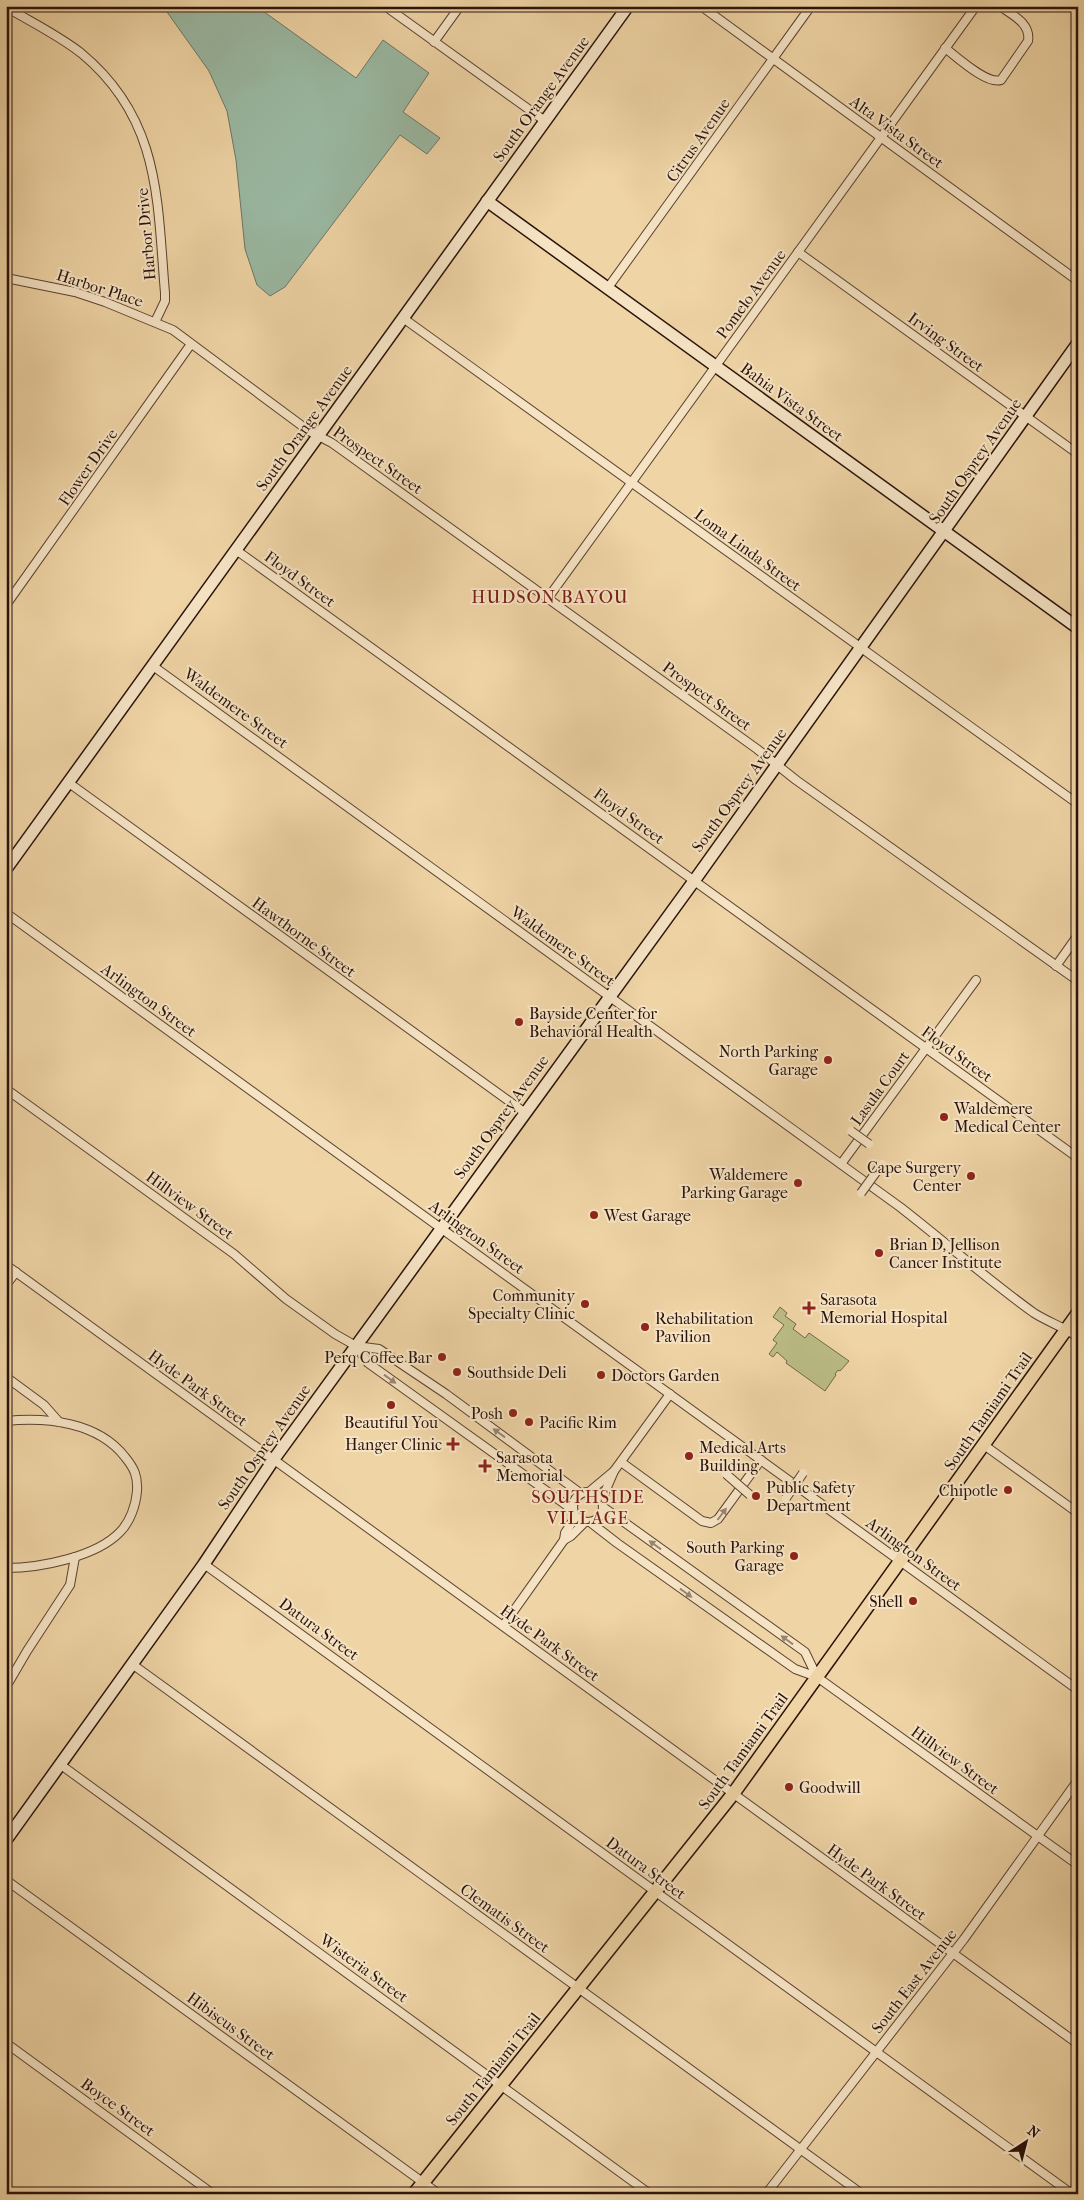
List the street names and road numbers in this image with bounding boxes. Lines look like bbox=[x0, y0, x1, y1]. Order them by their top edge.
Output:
street label: South Orange Avenue bbox=[489, 32, 593, 166]
street label: Alta Vista Street bbox=[846, 91, 948, 172]
street label: Citrus Avenue bbox=[662, 94, 734, 186]
street label: Harbor Drive bbox=[132, 187, 159, 281]
street label: Pomelo Avenue bbox=[712, 246, 790, 342]
street label: Harbor Place bbox=[54, 265, 146, 311]
street label: Irving Street bbox=[904, 308, 988, 376]
street label: Bahia Vista Street bbox=[737, 358, 847, 446]
street label: South Orange Avenue bbox=[252, 361, 356, 495]
street label: South Osprey Avenue bbox=[925, 395, 1025, 527]
street label: Prospect Street bbox=[329, 422, 427, 498]
street label: Flower Drive bbox=[55, 425, 122, 509]
street label: Loma Linda Street bbox=[691, 505, 805, 595]
street label: Floyd Street bbox=[261, 547, 339, 611]
street label: Prospect Street bbox=[659, 657, 755, 735]
street label: Waldemere Street bbox=[179, 663, 292, 752]
street label: South Osprey Avenue bbox=[688, 724, 790, 856]
street label: Floyd Street bbox=[590, 784, 668, 848]
street label: Hawthorne Street bbox=[248, 893, 360, 981]
street label: Waldemere Street bbox=[506, 901, 619, 990]
street label: Arlington Street bbox=[97, 959, 201, 1041]
street label: Floyd Street bbox=[918, 1022, 996, 1086]
street label: Lasula Court bbox=[847, 1047, 914, 1129]
street label: South Osprey Avenue bbox=[450, 1051, 552, 1183]
street label: Hillview Street bbox=[142, 1167, 238, 1243]
street label: Arlington Street bbox=[425, 1196, 529, 1278]
street label: Hyde Park Street bbox=[145, 1346, 251, 1430]
street label: South Tamiami Trail bbox=[940, 1348, 1036, 1474]
street label: South Osprey Avenue bbox=[214, 1381, 314, 1513]
street label: Arlington Street bbox=[862, 1513, 966, 1595]
street label: Datura Street bbox=[275, 1594, 363, 1665]
street label: Hyde Park Street bbox=[497, 1601, 603, 1685]
street label: South Tamiami Trail bbox=[694, 1688, 792, 1813]
street label: Hillview Street bbox=[907, 1722, 1003, 1798]
street label: Datura Street bbox=[602, 1833, 690, 1904]
street label: Hyde Park Street bbox=[824, 1840, 930, 1924]
street label: Clematis Street bbox=[457, 1879, 554, 1957]
street label: South East Avenue bbox=[867, 1925, 961, 2037]
street label: Wisteria Street bbox=[315, 1929, 412, 2007]
street label: Hibiscus Street bbox=[183, 1988, 279, 2064]
street label: South Tamiami Trail bbox=[442, 2008, 545, 2129]
street label: Boyce Street bbox=[77, 2074, 159, 2140]

